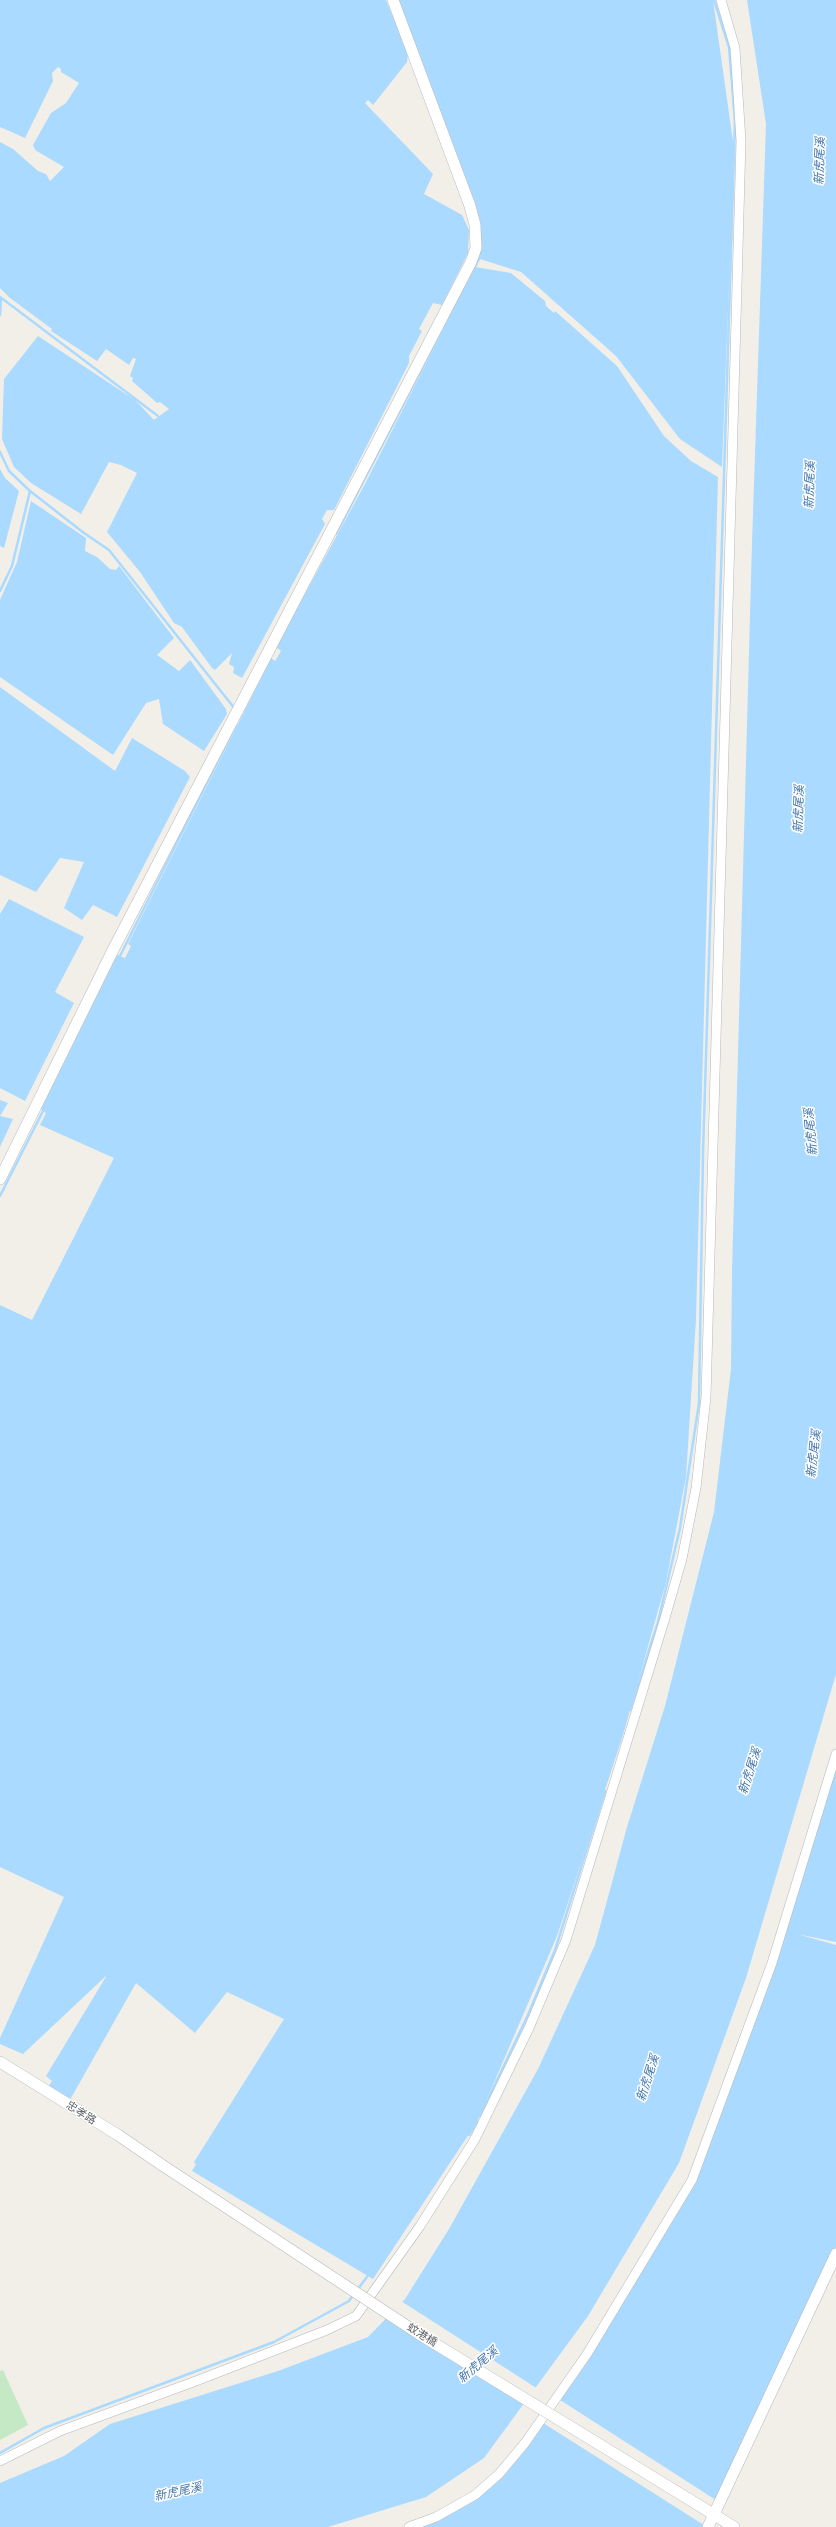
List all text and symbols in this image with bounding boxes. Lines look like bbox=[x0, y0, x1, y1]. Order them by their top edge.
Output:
water label: 新虎尾溪 bbox=[812, 137, 828, 185]
water label: 新虎尾溪 bbox=[802, 461, 818, 509]
water label: 新虎尾溪 bbox=[791, 785, 807, 833]
water label: 新虎尾溪 bbox=[802, 1107, 820, 1157]
water label: 新虎尾溪 bbox=[804, 1429, 824, 1479]
water label: 新虎尾溪 bbox=[736, 1746, 764, 1796]
water label: 新虎尾溪 bbox=[634, 2053, 662, 2103]
street label: 忠孝路 bbox=[64, 2099, 98, 2127]
street label: 蚊港橋 bbox=[405, 2321, 439, 2349]
water label: 新虎尾溪 bbox=[455, 2344, 501, 2386]
water label: 新虎尾溪 bbox=[153, 2480, 203, 2504]

